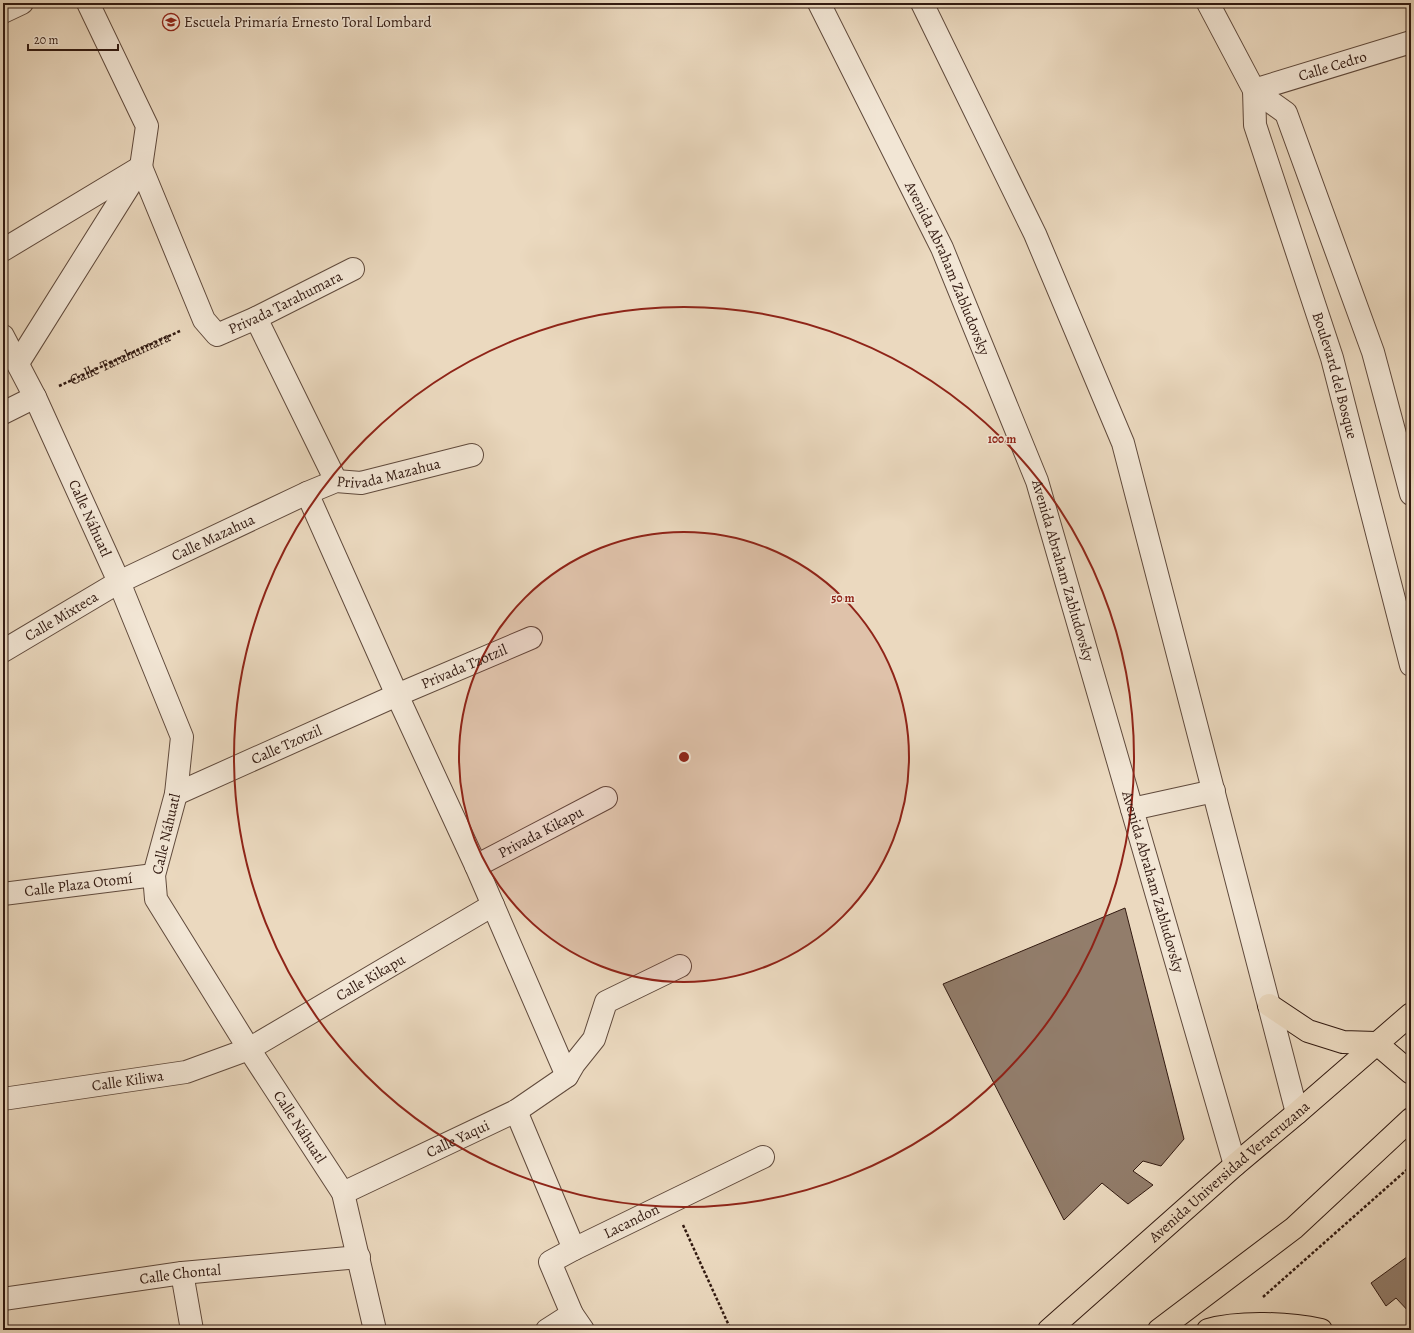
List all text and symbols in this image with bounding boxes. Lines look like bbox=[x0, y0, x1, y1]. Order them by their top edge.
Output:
school or university icon: Escuela Primaría Ernesto Toral Lombard bbox=[161, 12, 181, 32]
place label: Escuela Primaría Ernesto Toral Lombard bbox=[184, 12, 432, 32]
scale bar bbox=[28, 26, 118, 52]
text: 20 m bbox=[34, 32, 58, 48]
street label: Calle Cedro bbox=[1296, 46, 1369, 86]
street label: Avenida Abraham Zabludovsky bbox=[900, 177, 995, 359]
street label: Privada Tarahumara bbox=[225, 266, 346, 339]
street label: Boulevard del Bosque bbox=[1307, 309, 1362, 441]
street label: Calle Tarahumara bbox=[66, 327, 174, 390]
text: 100 m bbox=[988, 431, 1016, 447]
street label: Privada Mazahua bbox=[336, 453, 443, 493]
street label: Calle Náhuatl bbox=[64, 476, 116, 560]
street label: Avenida Abraham Zabludovsky bbox=[1027, 476, 1099, 664]
street label: Calle Mazahua bbox=[168, 509, 258, 566]
street label: Calle Mixteca bbox=[21, 587, 102, 646]
text: 50 m bbox=[831, 590, 855, 606]
street label: Privada Tzotzil bbox=[418, 639, 510, 694]
street label: Calle Tzotzil bbox=[248, 720, 325, 769]
centre of rings bbox=[677, 750, 691, 764]
street label: Avenida Abraham Zabludovsky bbox=[1117, 788, 1189, 975]
street label: Calle Náhuatl bbox=[147, 791, 185, 876]
street label: Privada Kikapu bbox=[495, 801, 587, 863]
street label: Calle Plaza Otomí bbox=[23, 868, 134, 901]
street label: Calle Kikapu bbox=[332, 949, 410, 1006]
street label: Calle Kiliwa bbox=[90, 1065, 165, 1096]
street label: Calle Náhuatl bbox=[269, 1087, 331, 1167]
street label: Avenida Universidad Veracruzana bbox=[1144, 1096, 1314, 1247]
street label: Calle Yaqui bbox=[423, 1115, 493, 1162]
street label: Lacandon bbox=[600, 1199, 663, 1243]
street label: Calle Chontal bbox=[138, 1259, 222, 1289]

